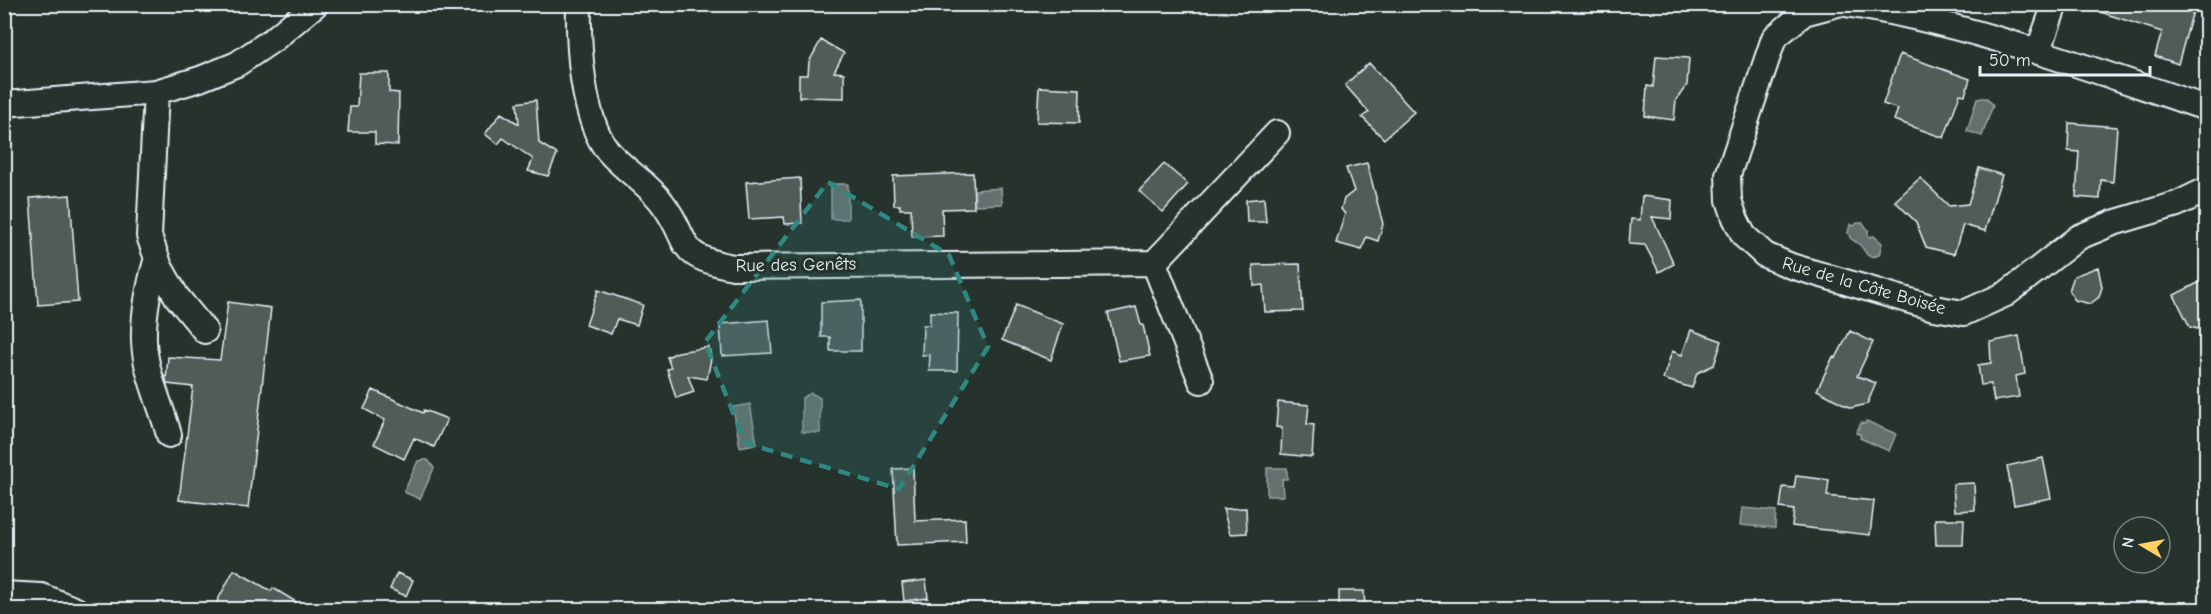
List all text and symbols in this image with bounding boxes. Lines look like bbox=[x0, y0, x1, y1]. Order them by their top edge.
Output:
scale bar bbox=[1980, 39, 2150, 77]
text: 50 m bbox=[1989, 50, 2031, 71]
street label: Rue des Genêts bbox=[736, 253, 856, 277]
street label: Rue de la Côte Boisée bbox=[1780, 253, 1948, 319]
north arrow bbox=[2112, 515, 2172, 575]
text: N bbox=[2118, 536, 2138, 549]

